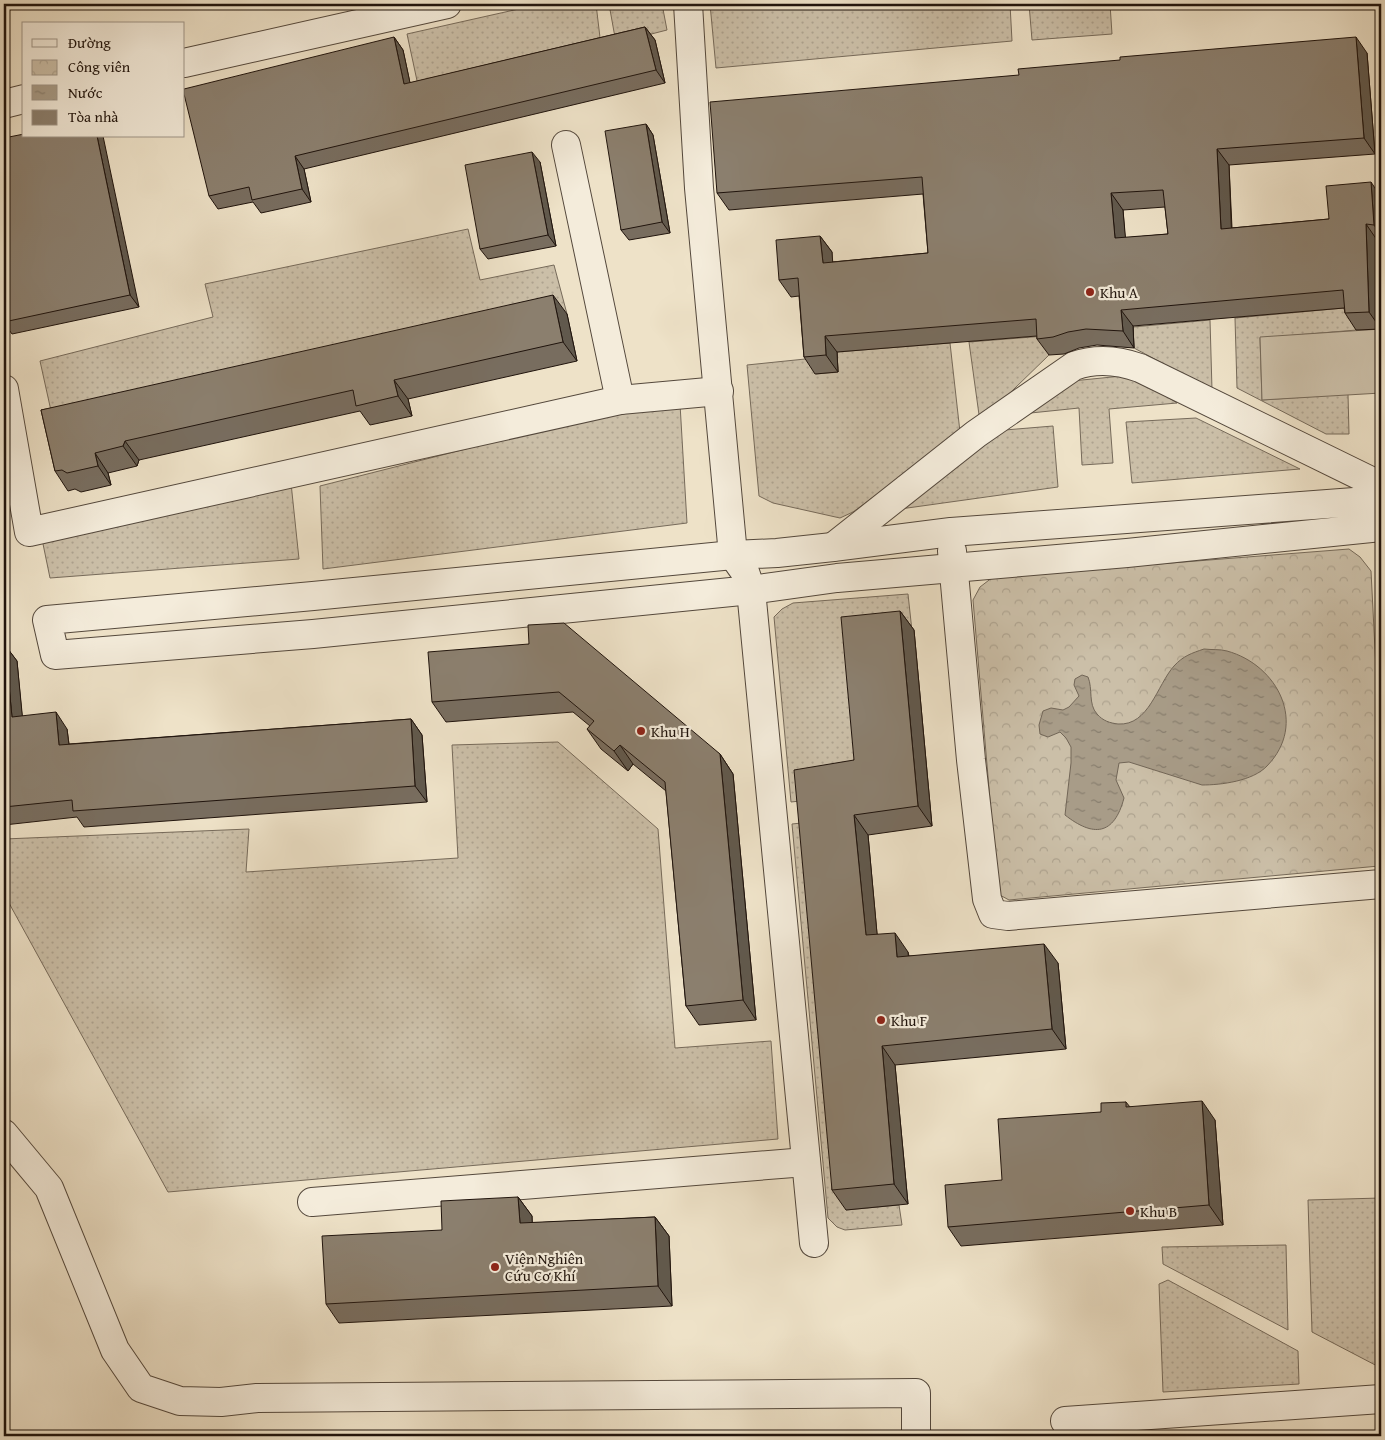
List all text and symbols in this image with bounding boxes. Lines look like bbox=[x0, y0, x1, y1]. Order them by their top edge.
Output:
legend bbox=[22, 22, 185, 138]
text: Đường bbox=[68, 32, 111, 53]
text: Công viên bbox=[68, 56, 131, 77]
text: Nước bbox=[68, 82, 103, 103]
text: Tòa nhà bbox=[68, 106, 118, 127]
place label: Khu A bbox=[1100, 282, 1138, 303]
marker: Khu A bbox=[1084, 286, 1096, 298]
place label: Khu H bbox=[651, 721, 690, 742]
marker: Khu H bbox=[635, 725, 647, 737]
place label: Khu F bbox=[891, 1010, 927, 1031]
marker: Khu F bbox=[875, 1014, 887, 1026]
place label: Khu B bbox=[1140, 1201, 1177, 1222]
marker: Khu B bbox=[1124, 1205, 1136, 1217]
place label: Viện Nghiên Cứu Cơ Khí bbox=[505, 1248, 584, 1286]
marker: Viện Nghiên Cứu Cơ Khí bbox=[489, 1261, 501, 1273]

